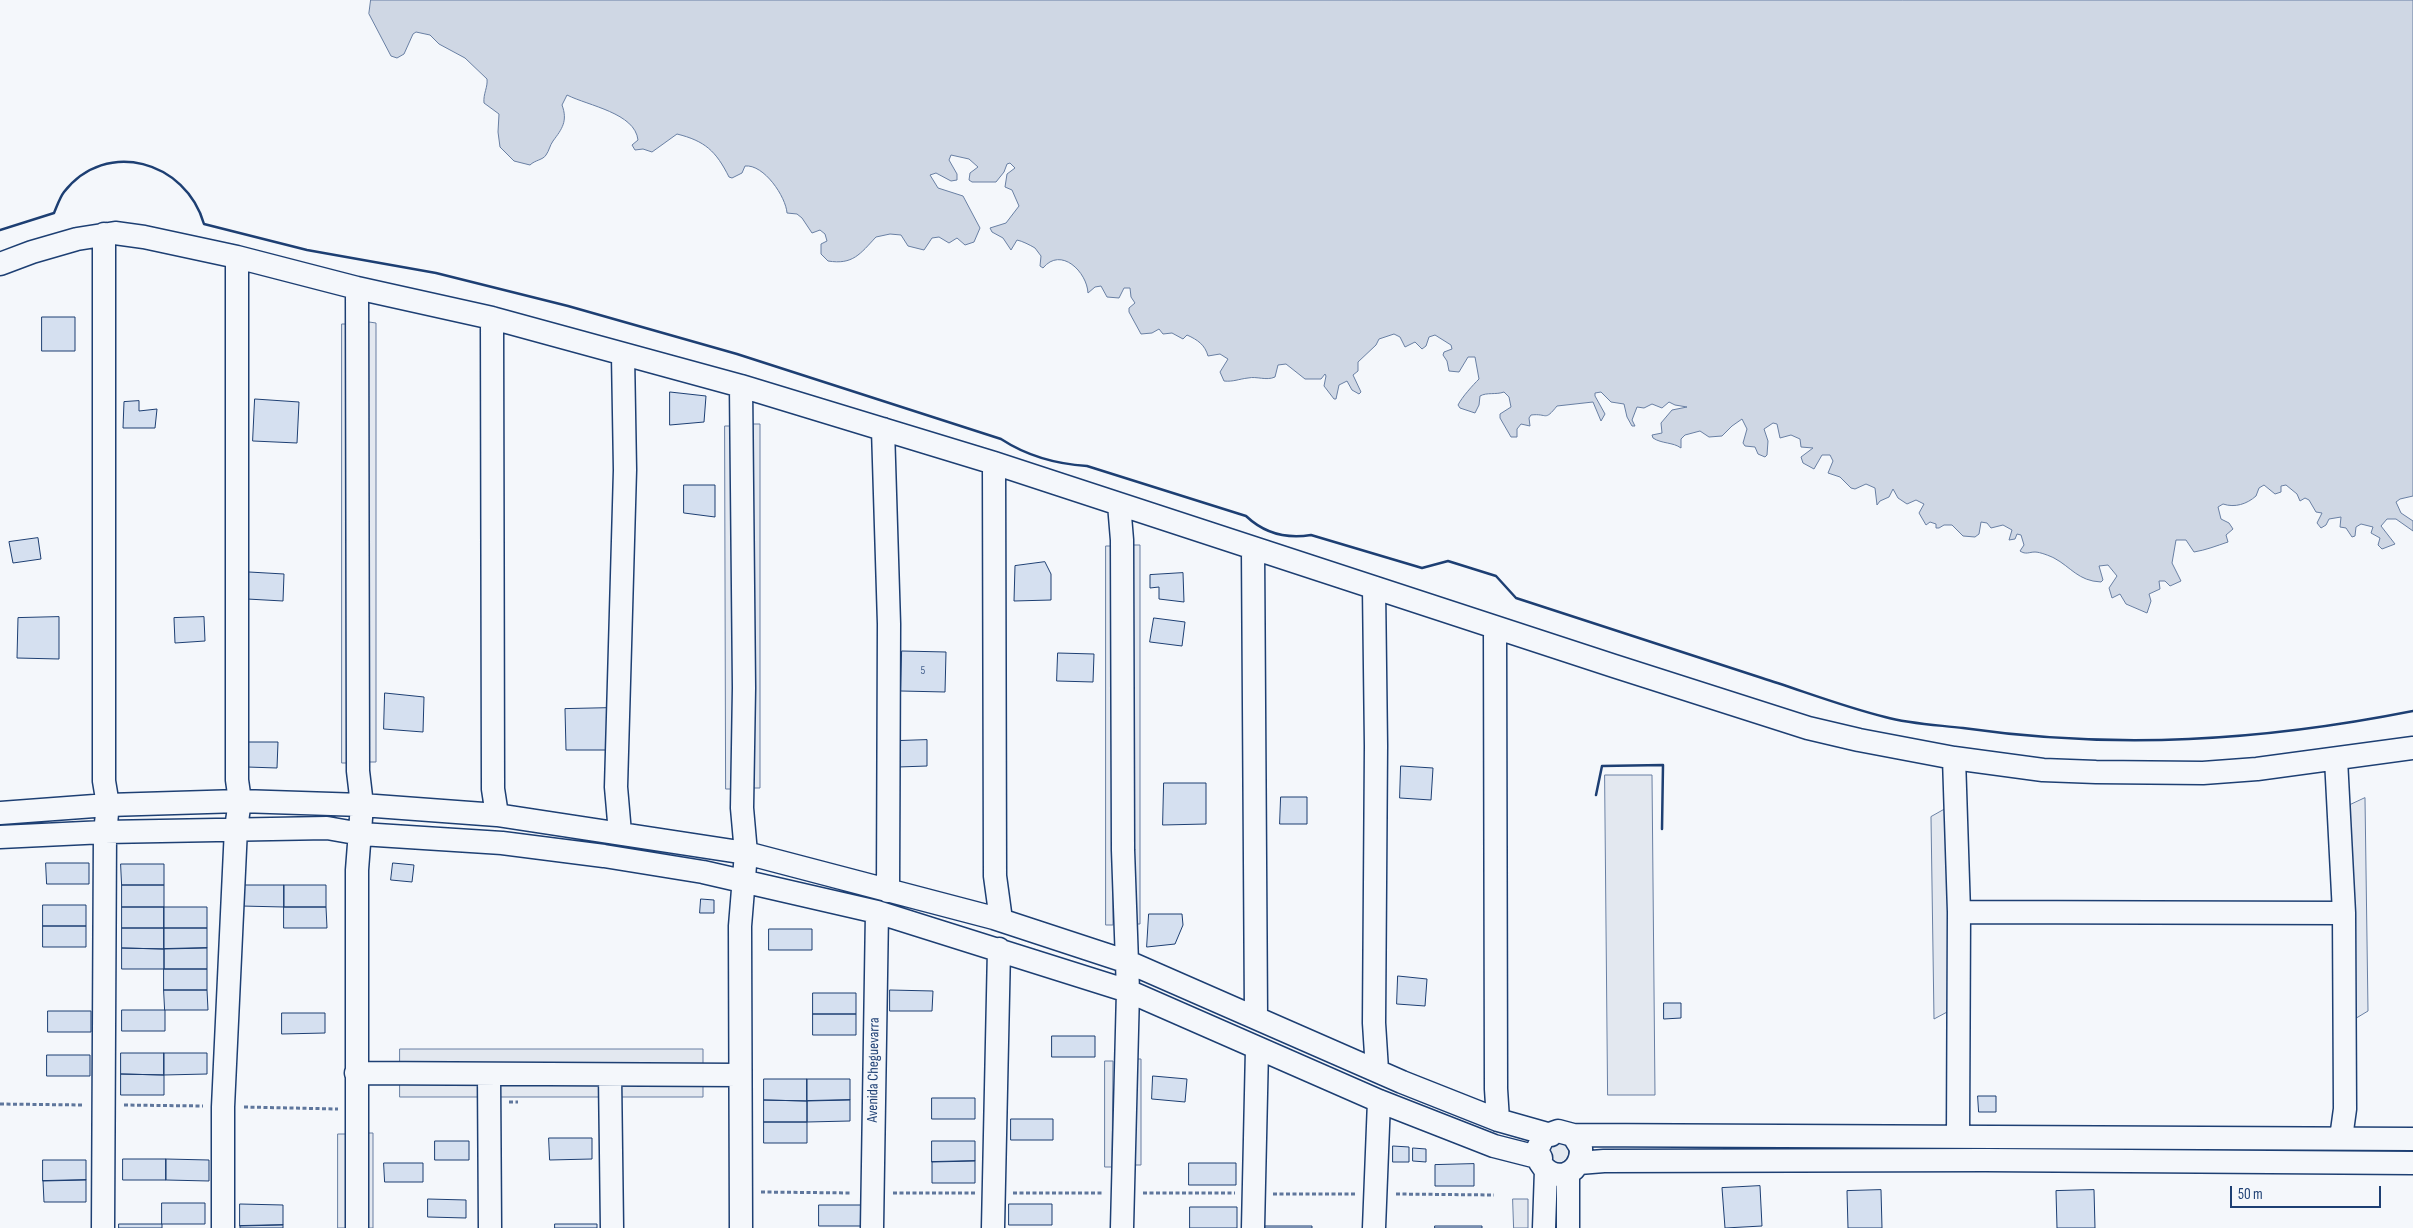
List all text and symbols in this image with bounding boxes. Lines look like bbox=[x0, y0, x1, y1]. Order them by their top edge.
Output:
house number: 5 bbox=[921, 664, 925, 678]
street label: Avenida Cheguevarra bbox=[864, 1017, 884, 1123]
scale bar bbox=[2233, 1176, 2384, 1208]
text: 50 m bbox=[2238, 1185, 2263, 1204]

